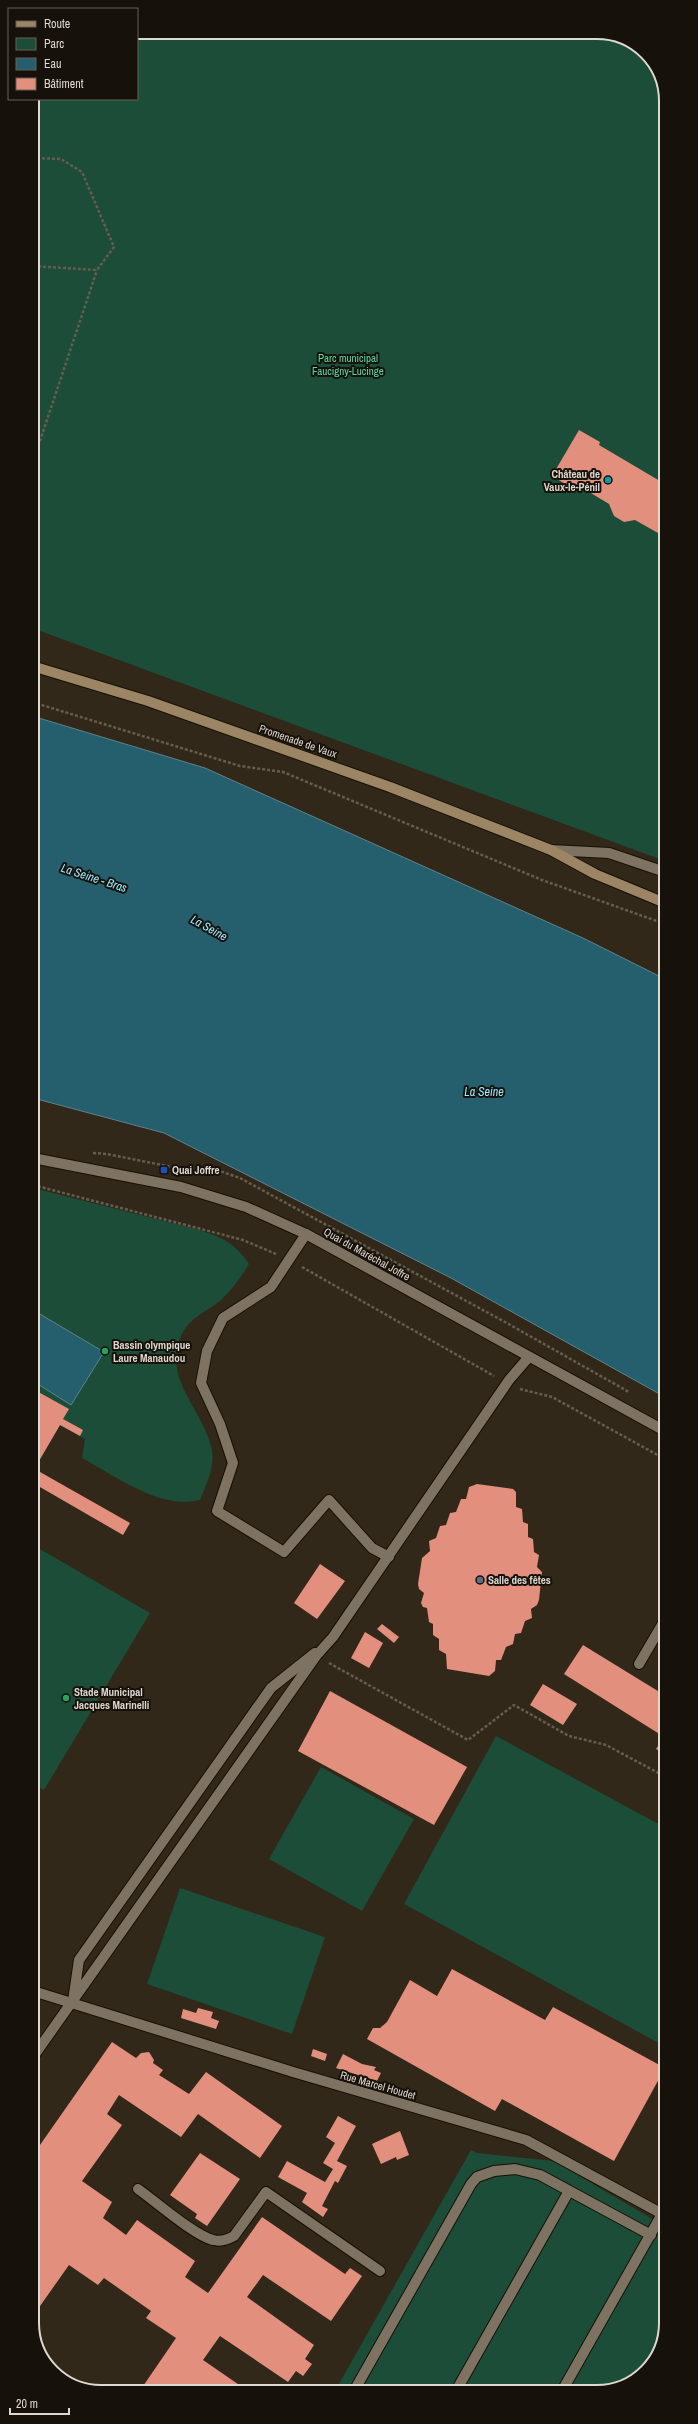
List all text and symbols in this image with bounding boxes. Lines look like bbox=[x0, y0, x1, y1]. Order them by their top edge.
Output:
legend bbox=[8, 8, 138, 100]
text: Route bbox=[44, 16, 70, 32]
text: Parc bbox=[44, 36, 64, 52]
text: Eau bbox=[44, 56, 62, 72]
text: Bâtiment bbox=[44, 76, 84, 92]
park label: Parc municipal Faucigny-Lucinge bbox=[312, 351, 384, 378]
place label: Château de Vaux-le-Pénil bbox=[544, 467, 600, 494]
marker: Château de Vaux-le-Pénil bbox=[603, 475, 613, 485]
street label: Promenade de Vaux bbox=[257, 721, 339, 761]
water label: La Seine - Bras bbox=[59, 860, 129, 896]
water label: La Seine bbox=[188, 911, 231, 945]
water label: La Seine bbox=[464, 1084, 504, 1100]
place label: Quai Joffre bbox=[172, 1163, 220, 1177]
marker: Quai Joffre bbox=[159, 1165, 169, 1175]
street label: Quai du Maréchal Joffre bbox=[321, 1224, 413, 1284]
place label: Bassin olympique Laure Manaudou bbox=[113, 1338, 190, 1365]
marker: Bassin olympique Laure Manaudou bbox=[100, 1346, 110, 1356]
place label: Salle des fêtes bbox=[488, 1573, 551, 1587]
marker: Salle des fêtes bbox=[475, 1575, 485, 1585]
place label: Stade Municipal Jacques Marinelli bbox=[74, 1685, 149, 1712]
marker: Stade Municipal Jacques Marinelli bbox=[61, 1693, 71, 1703]
street label: Rue Marcel Houdet bbox=[339, 2068, 418, 2103]
scale bar bbox=[10, 2390, 69, 2416]
text: 20 m bbox=[16, 2396, 38, 2412]

